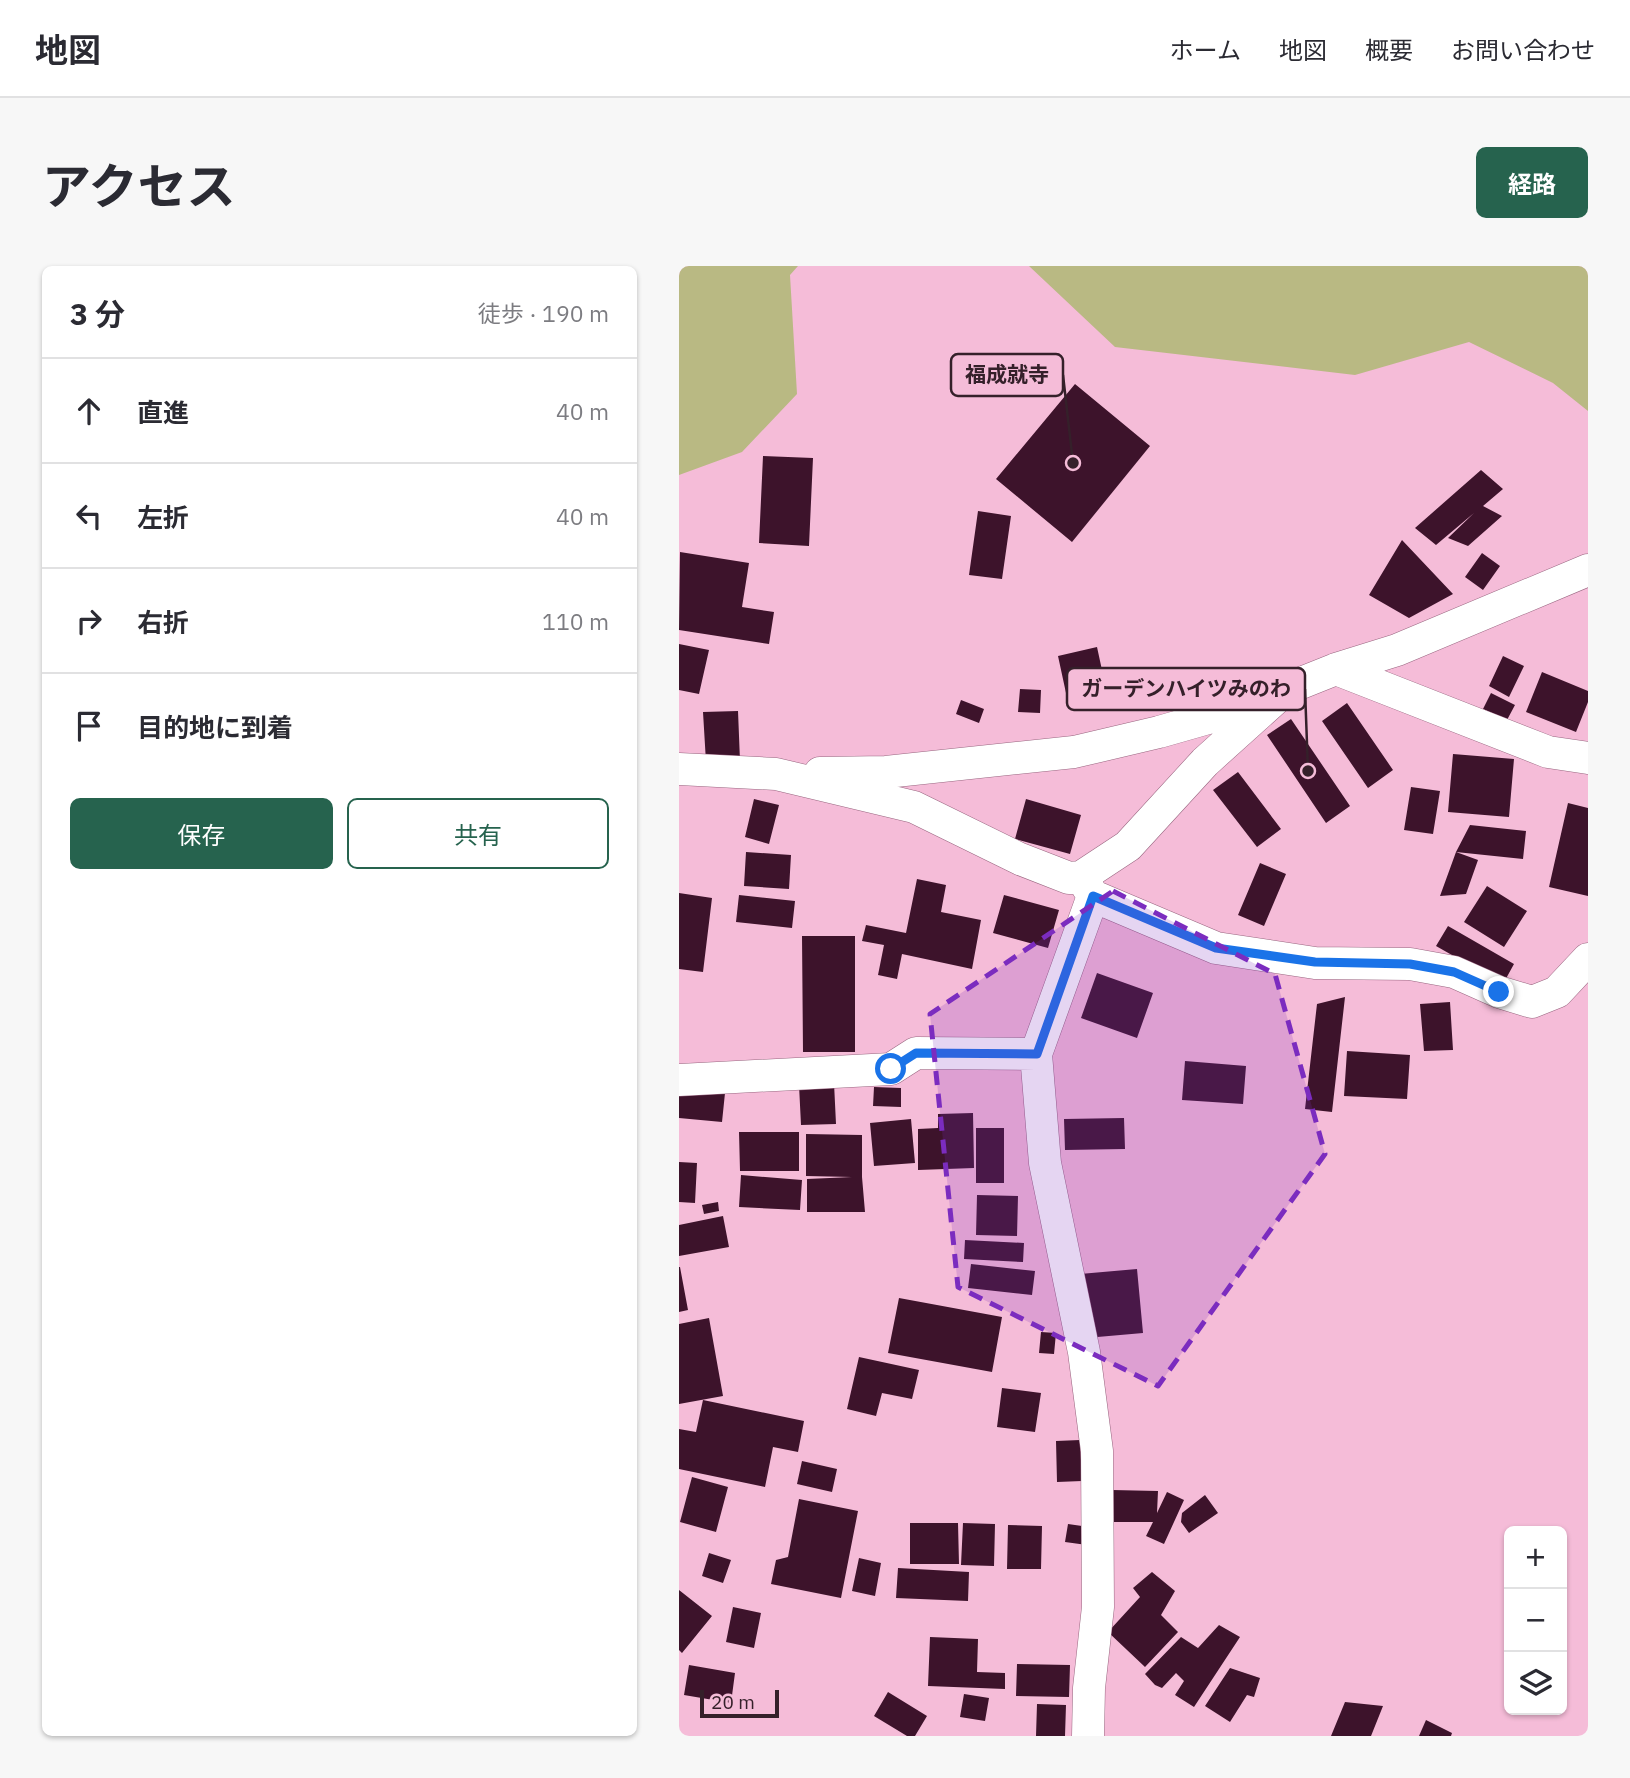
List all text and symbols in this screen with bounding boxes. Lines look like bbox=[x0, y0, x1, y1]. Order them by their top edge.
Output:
text: 地図 bbox=[35, 28, 101, 71]
text: ホーム bbox=[1170, 34, 1241, 66]
text: 地図 bbox=[1279, 34, 1327, 66]
text: 概要 bbox=[1365, 34, 1413, 66]
text: お問い合わせ bbox=[1451, 34, 1595, 66]
button: 経路 bbox=[1476, 147, 1588, 218]
text: アクセス bbox=[42, 154, 236, 217]
text: 3 分 bbox=[70, 294, 125, 333]
text: 徒歩 · 190 m bbox=[478, 298, 609, 328]
callout: 福成就寺 bbox=[951, 354, 1063, 396]
text: 福成就寺 bbox=[965, 360, 1049, 388]
icon: ahead bbox=[70, 392, 108, 430]
text: 直進 bbox=[137, 395, 189, 429]
text: 40 m bbox=[556, 396, 609, 426]
icon: left bbox=[70, 497, 108, 535]
text: 左折 bbox=[137, 500, 189, 534]
text: 40 m bbox=[556, 501, 609, 531]
icon: right bbox=[70, 602, 108, 640]
text: 右折 bbox=[137, 605, 189, 639]
text: 110 m bbox=[542, 606, 609, 636]
callout: ガーデンハイツみのわ bbox=[1067, 668, 1305, 710]
text: ガーデンハイツみのわ bbox=[1081, 674, 1291, 702]
icon: arrive bbox=[70, 707, 108, 745]
text: 目的地に到着 bbox=[137, 710, 293, 744]
button: 保存 bbox=[70, 798, 333, 869]
button: 共有 bbox=[347, 798, 609, 869]
route end bbox=[1483, 976, 1514, 1007]
route start bbox=[875, 1053, 906, 1084]
map controls bbox=[1504, 1526, 1567, 1715]
button: + bbox=[1504, 1526, 1567, 1589]
button: − bbox=[1504, 1589, 1567, 1652]
button: layers bbox=[1504, 1652, 1567, 1715]
scale bar bbox=[700, 1687, 779, 1719]
text: 20 m bbox=[711, 1690, 755, 1714]

